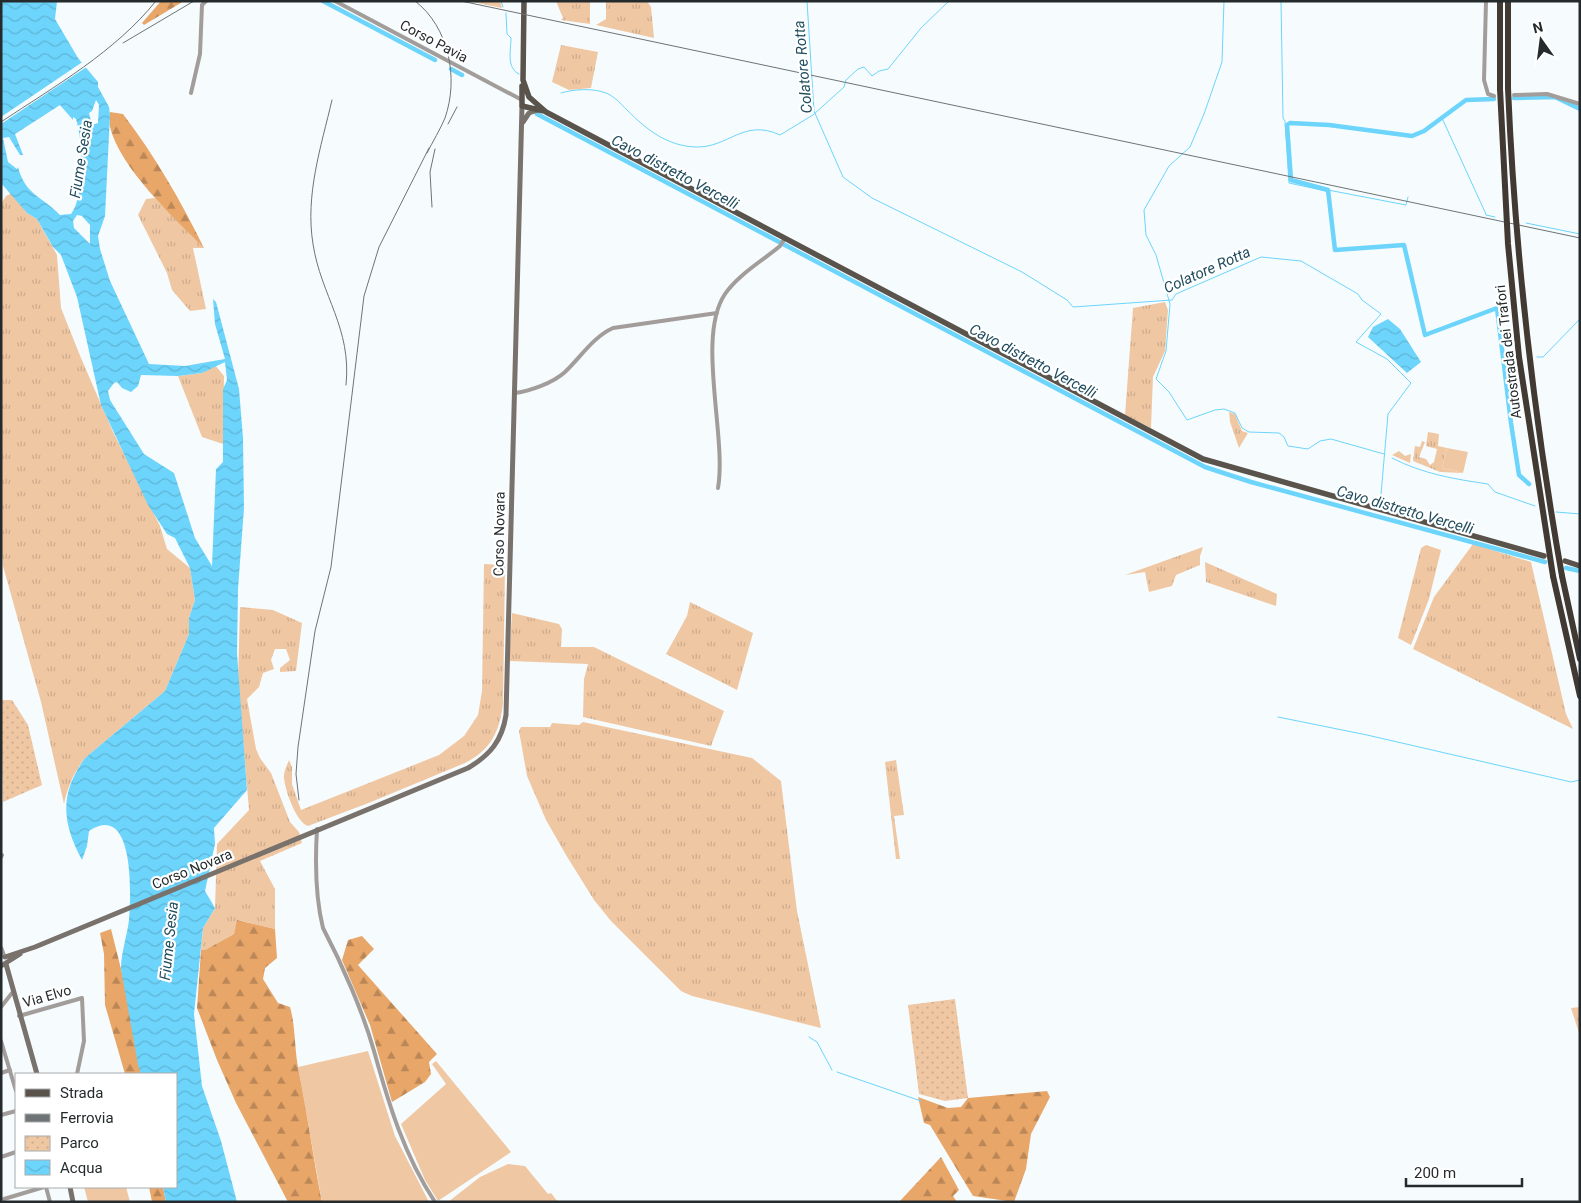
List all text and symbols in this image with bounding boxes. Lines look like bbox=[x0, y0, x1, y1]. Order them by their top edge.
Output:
north arrow bbox=[1516, 15, 1566, 65]
street label: Corso Pavia bbox=[397, 16, 471, 66]
text: N bbox=[1531, 18, 1545, 36]
water label: Colatore Rotta bbox=[790, 20, 816, 114]
water label: Fiume Sesia bbox=[66, 118, 96, 199]
water label: Cavo distretto Vercelli bbox=[608, 131, 742, 213]
water label: Colatore Rotta bbox=[1161, 243, 1253, 297]
street label: Autostrada dei Trafori bbox=[1492, 284, 1524, 420]
water label: Cavo distretto Vercelli bbox=[966, 320, 1100, 402]
water label: Cavo distretto Vercelli bbox=[1335, 482, 1476, 538]
street label: Corso Novara bbox=[490, 491, 508, 577]
street label: Corso Novara bbox=[150, 846, 234, 892]
water label: Fiume Sesia bbox=[156, 901, 182, 981]
street label: Via Elvo bbox=[21, 981, 73, 1011]
legend bbox=[15, 1073, 178, 1188]
text: Strada bbox=[60, 1084, 103, 1102]
text: Ferrovia bbox=[60, 1109, 114, 1127]
text: Parco bbox=[60, 1134, 99, 1152]
scale bar bbox=[1406, 1156, 1522, 1188]
text: Acqua bbox=[60, 1159, 103, 1177]
text: 200 m bbox=[1414, 1164, 1456, 1182]

